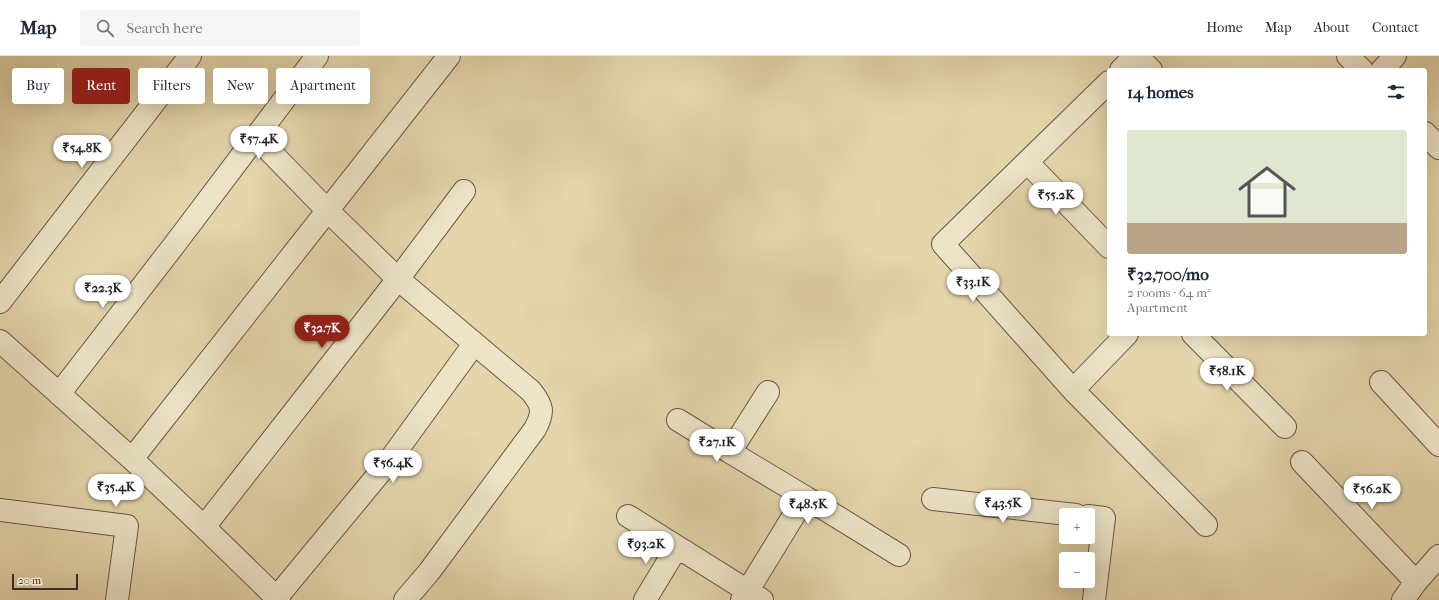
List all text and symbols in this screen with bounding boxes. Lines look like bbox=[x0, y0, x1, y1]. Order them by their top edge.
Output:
search box bbox=[80, 10, 360, 46]
text: Map bbox=[20, 17, 56, 39]
icon: search bbox=[94, 17, 116, 39]
text: Search here bbox=[126, 19, 203, 37]
text: Home bbox=[1206, 19, 1243, 36]
text: Map bbox=[1265, 19, 1292, 36]
text: About bbox=[1314, 19, 1350, 36]
text: Contact bbox=[1372, 19, 1419, 36]
chip: Buy bbox=[12, 68, 64, 104]
chip: Rent bbox=[72, 68, 130, 104]
chip: Filters bbox=[138, 68, 205, 104]
chip: New bbox=[213, 68, 268, 104]
chip: Apartment bbox=[276, 68, 370, 104]
icon: filters bbox=[1385, 81, 1407, 103]
text: 14 homes bbox=[1127, 82, 1194, 102]
pin: ₹57.4K bbox=[226, 126, 292, 160]
text: ₹57.4K bbox=[239, 131, 279, 146]
pin: ₹54.8K bbox=[49, 135, 115, 169]
text: ₹54.8K bbox=[62, 140, 102, 155]
icon: home bbox=[1231, 156, 1303, 228]
pin: ₹55.2K bbox=[1023, 182, 1089, 216]
text: ₹55.2K bbox=[1037, 187, 1075, 202]
text: ₹32,700/mo bbox=[1127, 264, 1209, 284]
pin: ₹33.1K bbox=[940, 269, 1006, 303]
text: ₹33.1K bbox=[956, 274, 990, 289]
pin: ₹22.3K bbox=[70, 275, 136, 309]
text: ₹22.3K bbox=[84, 280, 122, 295]
text: 2 rooms · 64 m² bbox=[1127, 285, 1211, 300]
text: Apartment bbox=[1127, 300, 1188, 315]
pin: ₹32.7K bbox=[289, 315, 355, 349]
text: ₹32.7K bbox=[304, 320, 340, 335]
pin: ₹58.1K bbox=[1194, 358, 1260, 392]
text: ₹58.1K bbox=[1209, 363, 1245, 378]
pin: ₹27.1K bbox=[684, 429, 750, 463]
text: ₹27.1K bbox=[699, 434, 735, 449]
pin: ₹56.4K bbox=[360, 450, 426, 484]
text: ₹56.4K bbox=[373, 455, 413, 470]
pin: ₹35.4K bbox=[83, 474, 149, 508]
pin: ₹56.2K bbox=[1339, 476, 1405, 510]
text: ₹35.4K bbox=[97, 479, 135, 494]
text: ₹56.2K bbox=[1353, 481, 1391, 496]
pin: ₹43.5K bbox=[970, 490, 1036, 524]
pin: ₹48.5K bbox=[775, 491, 841, 525]
text: ₹43.5K bbox=[984, 495, 1022, 510]
text: ₹48.5K bbox=[789, 496, 827, 511]
map controls bbox=[1059, 508, 1095, 588]
button: + bbox=[1059, 508, 1095, 544]
pin: ₹93.2K bbox=[613, 531, 679, 565]
text: ₹93.2K bbox=[627, 536, 665, 551]
button: − bbox=[1059, 552, 1095, 588]
scale bar bbox=[12, 572, 78, 591]
text: 20 m bbox=[18, 574, 41, 587]

